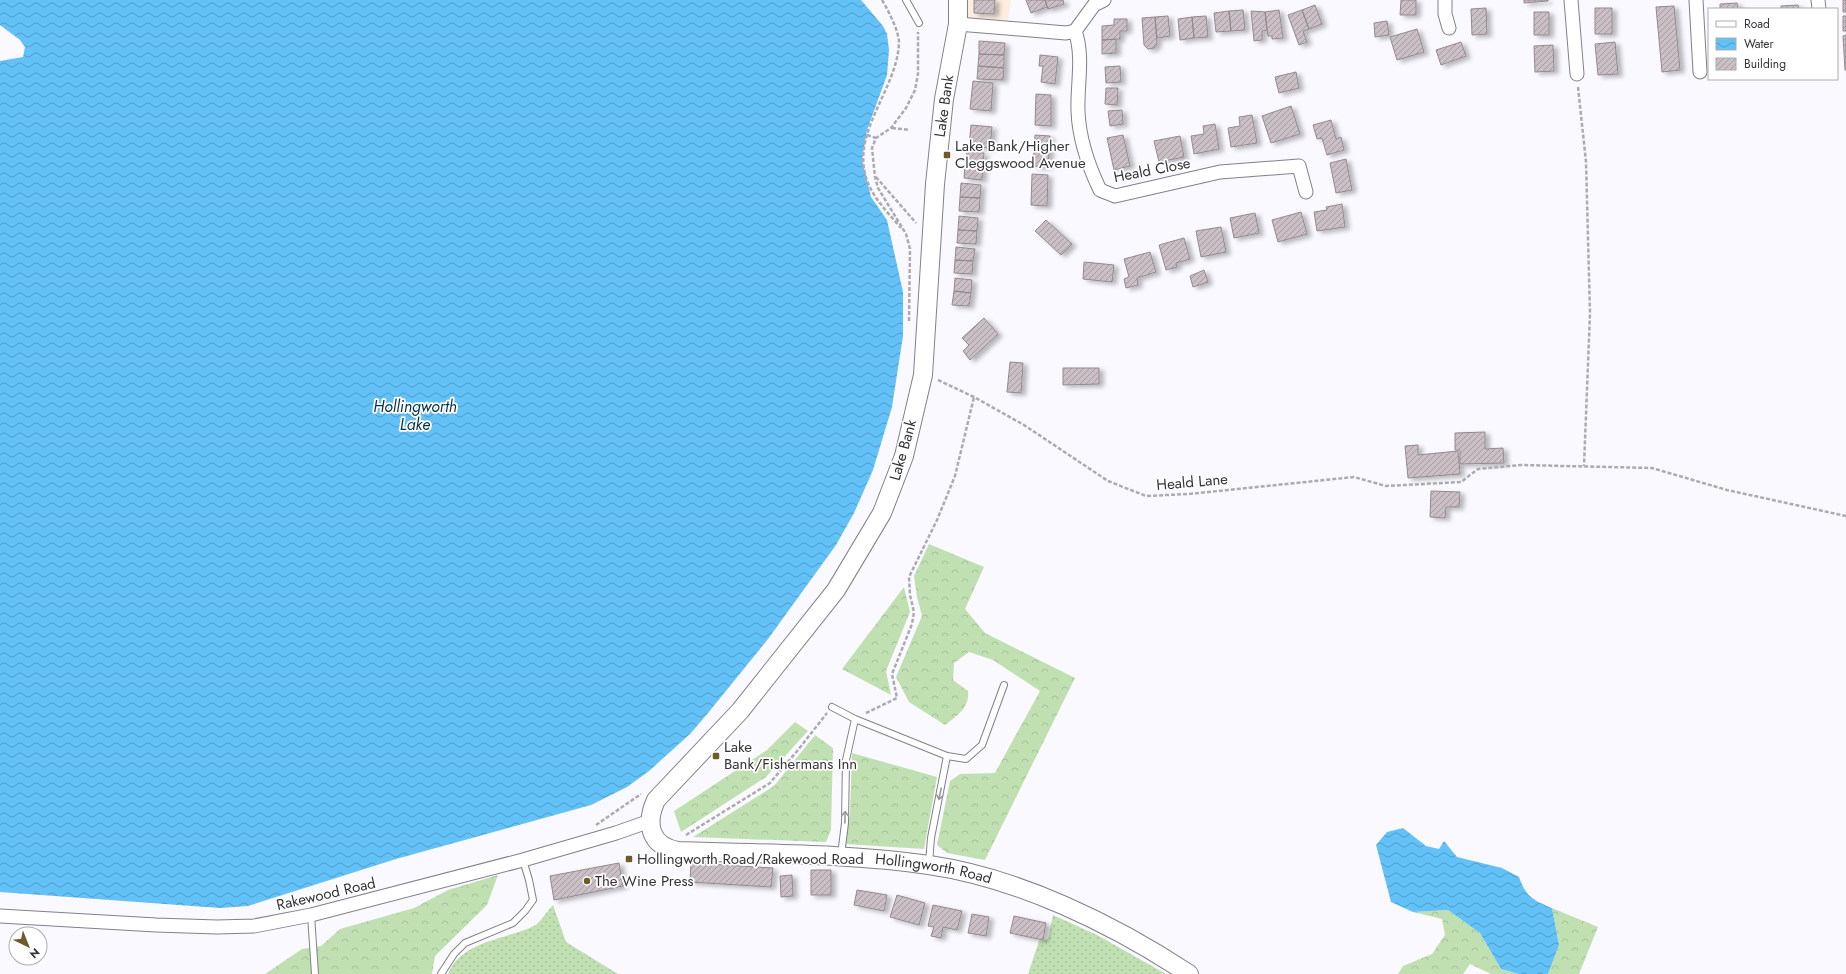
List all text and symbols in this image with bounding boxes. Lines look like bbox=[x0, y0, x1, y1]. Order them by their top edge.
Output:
legend bbox=[1708, 8, 1838, 80]
text: Road bbox=[1744, 15, 1770, 33]
text: Water bbox=[1744, 35, 1775, 53]
text: Building bbox=[1744, 55, 1786, 73]
street label: Lake Bank bbox=[929, 73, 959, 139]
place label: Lake Bank/Higher Cleggswood Avenue bbox=[955, 135, 1086, 174]
marker: Lake Bank/Higher Cleggswood Avenue bbox=[942, 150, 952, 160]
street label: Heald Close bbox=[1112, 152, 1193, 188]
water label: Hollingworth Lake bbox=[373, 395, 457, 436]
street label: Lake Bank bbox=[884, 416, 922, 483]
street label: Heald Lane bbox=[1155, 468, 1229, 496]
place label: Lake Bank/Fishermans Inn bbox=[724, 736, 857, 775]
marker: Lake Bank/Fishermans Inn bbox=[711, 751, 721, 761]
one-way arrow bbox=[935, 787, 943, 800]
one-way arrow bbox=[841, 811, 849, 824]
place label: Hollingworth Road/Rakewood Road bbox=[637, 848, 864, 870]
street label: Hollingworth Road bbox=[874, 848, 994, 889]
marker: Hollingworth Road/Rakewood Road bbox=[624, 854, 634, 864]
place label: The Wine Press bbox=[595, 870, 694, 892]
street label: Rakewood Road bbox=[274, 872, 378, 916]
marker: The Wine Press bbox=[582, 876, 592, 886]
north arrow bbox=[8, 926, 48, 966]
text: N bbox=[26, 944, 43, 962]

